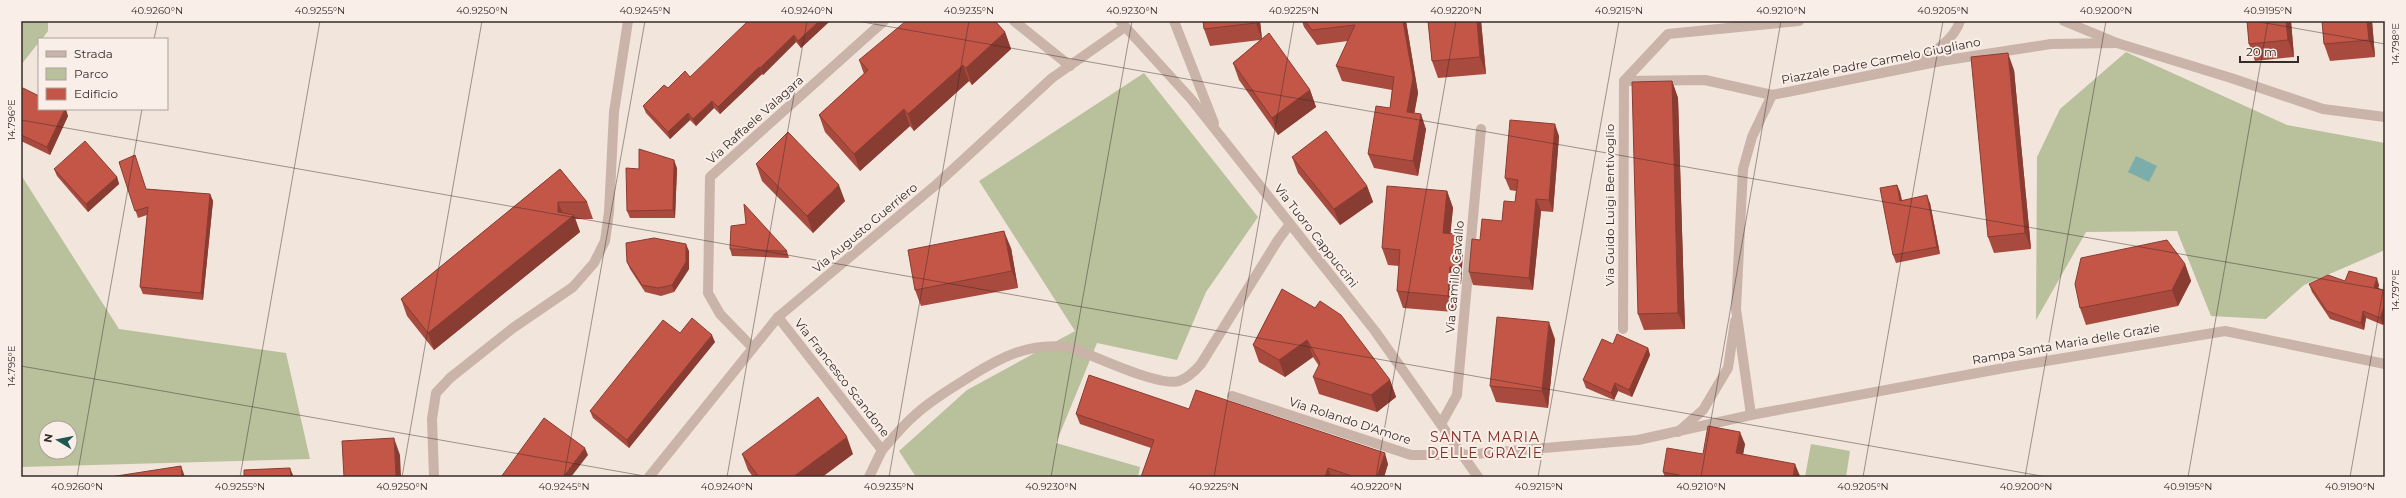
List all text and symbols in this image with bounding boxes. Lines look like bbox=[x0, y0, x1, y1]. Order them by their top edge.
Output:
text: 40.9260°N bbox=[131, 4, 183, 17]
text: 40.9255°N bbox=[295, 4, 345, 17]
text: 40.9250°N bbox=[456, 4, 508, 17]
text: 40.9245°N bbox=[619, 4, 671, 17]
text: 40.9240°N bbox=[781, 4, 833, 17]
text: 40.9235°N bbox=[944, 4, 994, 17]
text: 40.9230°N bbox=[1106, 4, 1158, 17]
text: 40.9225°N bbox=[1269, 4, 1319, 17]
text: 40.9220°N bbox=[1430, 4, 1482, 17]
text: 40.9215°N bbox=[1595, 4, 1643, 17]
text: 40.9210°N bbox=[1756, 4, 1806, 17]
text: 40.9205°N bbox=[1917, 4, 1969, 17]
text: 40.9200°N bbox=[2080, 4, 2132, 17]
text: 40.9195°N bbox=[2244, 4, 2292, 17]
text: 14.798°E bbox=[2389, 23, 2402, 65]
street label: Piazzale Padre Carmelo Giugliano bbox=[1780, 34, 1982, 87]
legend bbox=[38, 38, 168, 110]
scale bar bbox=[2240, 38, 2298, 64]
text: 20 m bbox=[2246, 44, 2277, 59]
text: Strada bbox=[74, 46, 113, 61]
text: Parco bbox=[74, 66, 108, 81]
street label: Via Raffaele Valagara bbox=[703, 72, 806, 167]
text: Edificio bbox=[74, 86, 118, 101]
text: 14.796°E bbox=[5, 99, 18, 141]
street label: Via Guido Luigi Bentivoglio bbox=[1602, 124, 1617, 286]
street label: Via Augusto Guerriero bbox=[809, 179, 920, 276]
street label: Via Tuoro Cappuccini bbox=[1271, 181, 1361, 290]
street label: Via Camillo Cavallo bbox=[1442, 220, 1467, 334]
text: 14.797°E bbox=[2389, 269, 2402, 311]
street label: Via Francesco Scandone bbox=[792, 316, 893, 440]
street label: Rampa Santa Maria delle Grazie bbox=[1971, 320, 2161, 367]
text: 14.795°E bbox=[5, 345, 18, 386]
street label: Via Rolando D'Amore bbox=[1287, 394, 1413, 447]
north arrow bbox=[38, 420, 78, 460]
district label: SANTA MARIA DELLE GRAZIE bbox=[1427, 428, 1543, 462]
text: N bbox=[40, 433, 56, 444]
text: 40.9260°N bbox=[51, 480, 103, 493]
text: 40.9255°N bbox=[215, 480, 265, 493]
text: 40.9250°N bbox=[376, 480, 428, 493]
text: 40.9245°N bbox=[538, 480, 590, 493]
text: 40.9240°N bbox=[701, 480, 753, 493]
text: 40.9235°N bbox=[864, 480, 914, 493]
text: 40.9230°N bbox=[1025, 480, 1077, 493]
text: 40.9225°N bbox=[1189, 480, 1239, 493]
text: 40.9220°N bbox=[1350, 480, 1402, 493]
text: 40.9215°N bbox=[1515, 480, 1563, 493]
text: 40.9210°N bbox=[1676, 480, 1726, 493]
text: 40.9205°N bbox=[1837, 480, 1889, 493]
text: 40.9200°N bbox=[2000, 480, 2052, 493]
text: 40.9195°N bbox=[2164, 480, 2212, 493]
text: 40.9190°N bbox=[2325, 480, 2375, 493]

